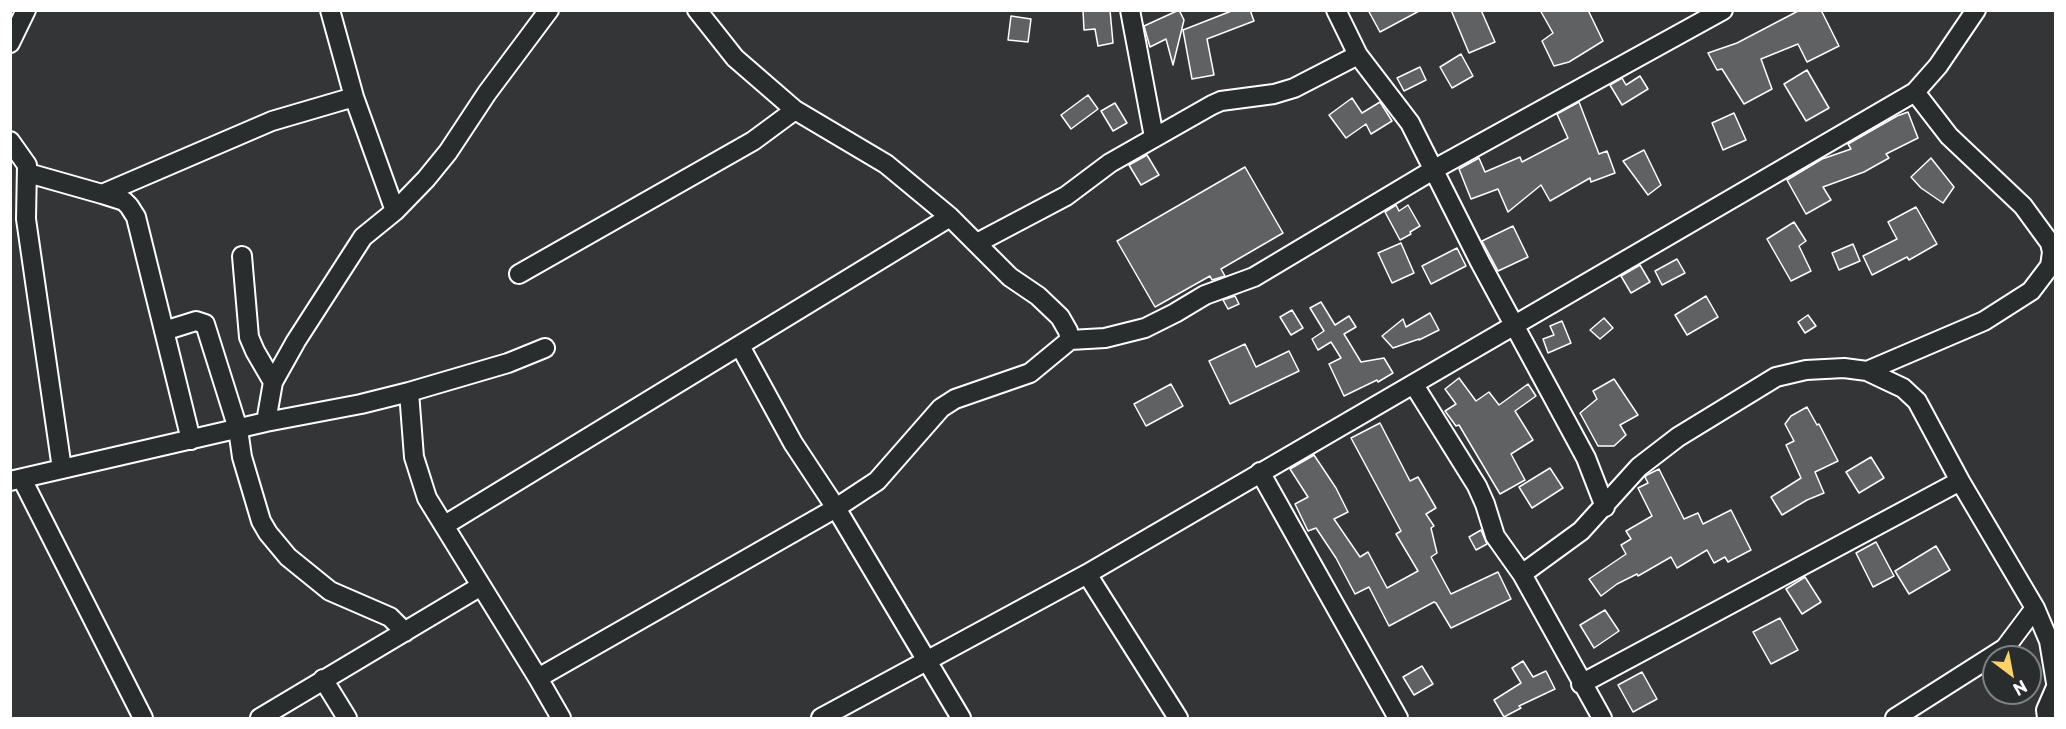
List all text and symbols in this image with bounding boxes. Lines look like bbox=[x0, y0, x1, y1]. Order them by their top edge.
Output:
north arrow bbox=[1982, 645, 2042, 705]
text: N bbox=[2009, 675, 2032, 702]

